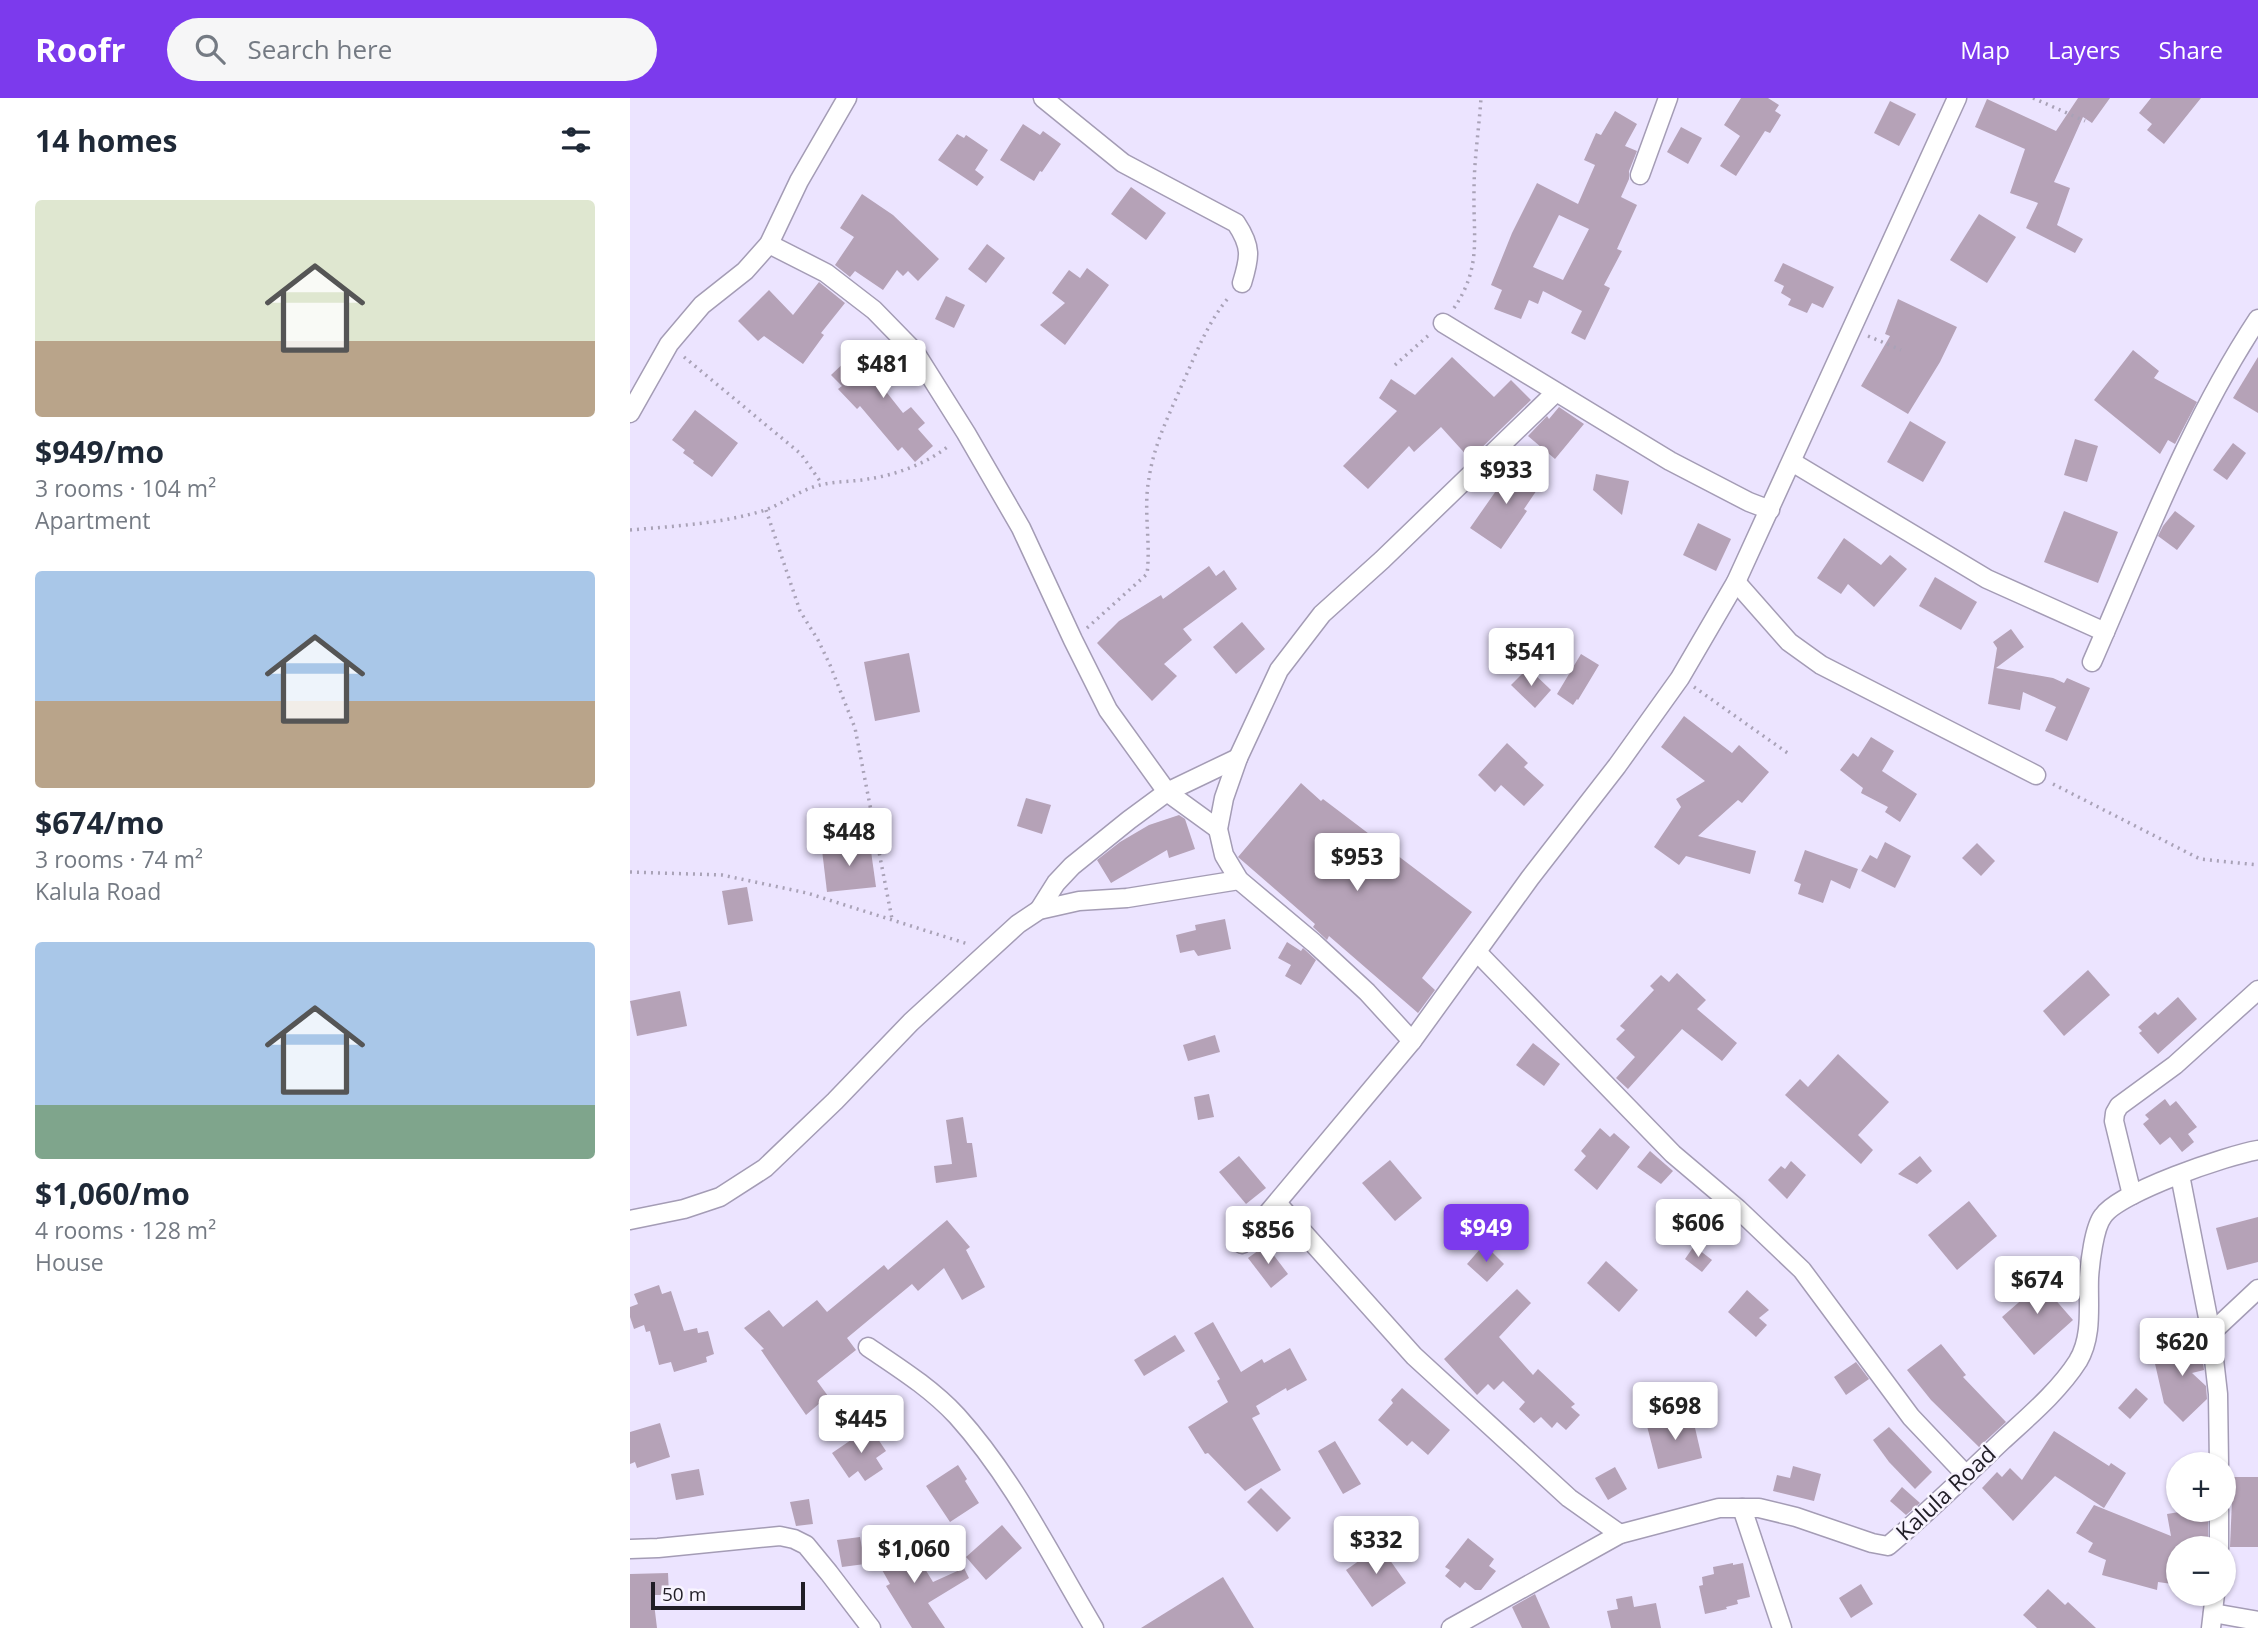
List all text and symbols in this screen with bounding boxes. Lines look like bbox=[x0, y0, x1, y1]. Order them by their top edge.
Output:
search box bbox=[167, 18, 657, 81]
text: Roofr bbox=[35, 27, 125, 72]
icon: search bbox=[191, 30, 229, 68]
text: Search here bbox=[247, 31, 392, 67]
text: Map bbox=[1960, 33, 2010, 66]
text: Layers bbox=[2048, 33, 2121, 66]
text: Share bbox=[2159, 33, 2223, 66]
text: 14 homes bbox=[35, 120, 178, 161]
icon: filters bbox=[557, 121, 595, 159]
icon: home bbox=[252, 245, 378, 371]
pin: $481 bbox=[842, 341, 924, 400]
text: $481 bbox=[857, 347, 909, 379]
text: $949/mo bbox=[35, 431, 164, 472]
pin: $933 bbox=[1465, 446, 1547, 506]
text: $933 bbox=[1480, 453, 1532, 485]
text: 3 rooms · 104 m² bbox=[35, 472, 216, 504]
text: Apartment bbox=[35, 504, 151, 536]
icon: home bbox=[252, 616, 378, 742]
pin: $541 bbox=[1490, 628, 1572, 688]
text: $541 bbox=[1505, 635, 1557, 667]
text: $674/mo bbox=[35, 802, 164, 843]
pin: $448 bbox=[808, 808, 890, 868]
text: $448 bbox=[823, 815, 875, 847]
pin: $953 bbox=[1316, 834, 1398, 893]
text: $953 bbox=[1331, 840, 1383, 872]
text: 3 rooms · 74 m² bbox=[35, 843, 203, 875]
text: Kalula Road bbox=[35, 875, 161, 907]
icon: home bbox=[252, 987, 378, 1113]
text: $1,060/mo bbox=[35, 1173, 190, 1214]
pin: $606 bbox=[1657, 1200, 1739, 1259]
pin: $949 bbox=[1445, 1204, 1527, 1264]
pin: $856 bbox=[1227, 1206, 1309, 1266]
text: $606 bbox=[1672, 1206, 1724, 1238]
text: $949 bbox=[1460, 1211, 1512, 1243]
text: $856 bbox=[1242, 1213, 1294, 1245]
text: 4 rooms · 128 m² bbox=[35, 1214, 216, 1246]
text: House bbox=[35, 1246, 104, 1278]
pin: $674 bbox=[1996, 1256, 2078, 1316]
text: $674 bbox=[2011, 1263, 2063, 1295]
pin: $620 bbox=[2141, 1318, 2223, 1378]
text: $620 bbox=[2156, 1325, 2208, 1357]
pin: $698 bbox=[1634, 1382, 1716, 1442]
text: $698 bbox=[1649, 1389, 1701, 1421]
pin: $445 bbox=[820, 1396, 902, 1455]
text: $445 bbox=[835, 1402, 887, 1434]
street label: Kalula Road bbox=[1888, 1438, 2002, 1547]
map controls bbox=[2166, 1452, 2236, 1606]
button: + bbox=[2166, 1452, 2236, 1522]
pin: $332 bbox=[1335, 1516, 1417, 1576]
text: $332 bbox=[1350, 1523, 1402, 1555]
pin: $1,060 bbox=[857, 1526, 971, 1585]
text: $1,060 bbox=[878, 1532, 950, 1564]
button: − bbox=[2166, 1536, 2236, 1606]
scale bar bbox=[651, 1579, 805, 1611]
text: 50 m bbox=[662, 1581, 706, 1607]

